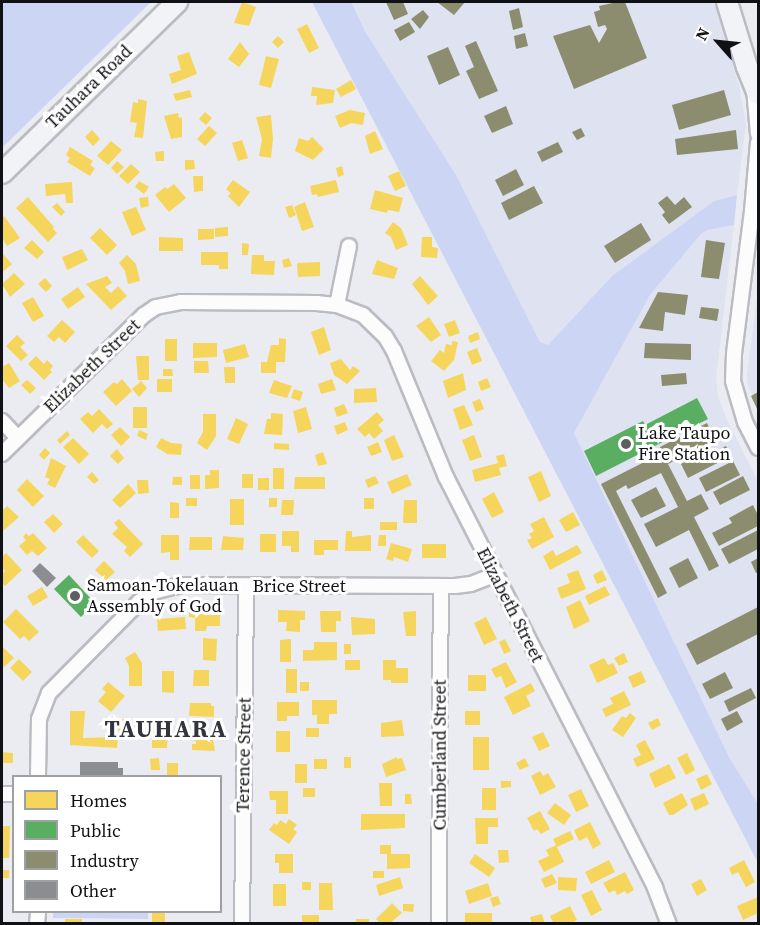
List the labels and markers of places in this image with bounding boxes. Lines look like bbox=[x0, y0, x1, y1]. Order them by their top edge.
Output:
place label: Lake Taupo Fire Station bbox=[638, 423, 731, 466]
marker: Lake Taupo Fire Station bbox=[619, 437, 633, 451]
place label: Samoan-Tokelauan Assembly of God bbox=[87, 575, 239, 618]
marker: Samoan-Tokelauan Assembly of God bbox=[68, 589, 82, 603]

